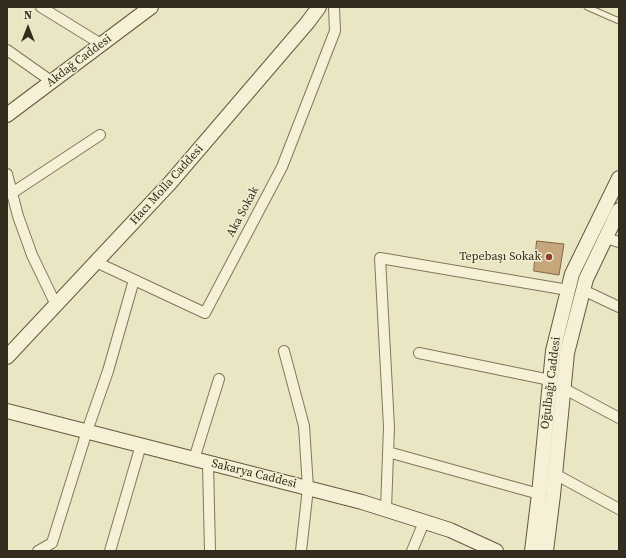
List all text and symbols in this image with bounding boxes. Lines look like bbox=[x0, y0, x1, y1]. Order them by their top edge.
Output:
north arrow bbox=[8, 8, 48, 48]
text: N bbox=[24, 8, 32, 23]
street label: Akdağ Caddesi bbox=[43, 32, 115, 90]
street label: Hacı Molla Caddesi bbox=[127, 142, 207, 228]
street label: Aka Sokak bbox=[224, 184, 262, 240]
place label: Tepebaşı Sokak bbox=[459, 250, 541, 264]
marker: Tepebaşı Sokak bbox=[544, 252, 554, 262]
street label: Oğulbağı Caddesi bbox=[538, 336, 564, 430]
street label: Sakarya Caddesi bbox=[210, 456, 298, 492]

